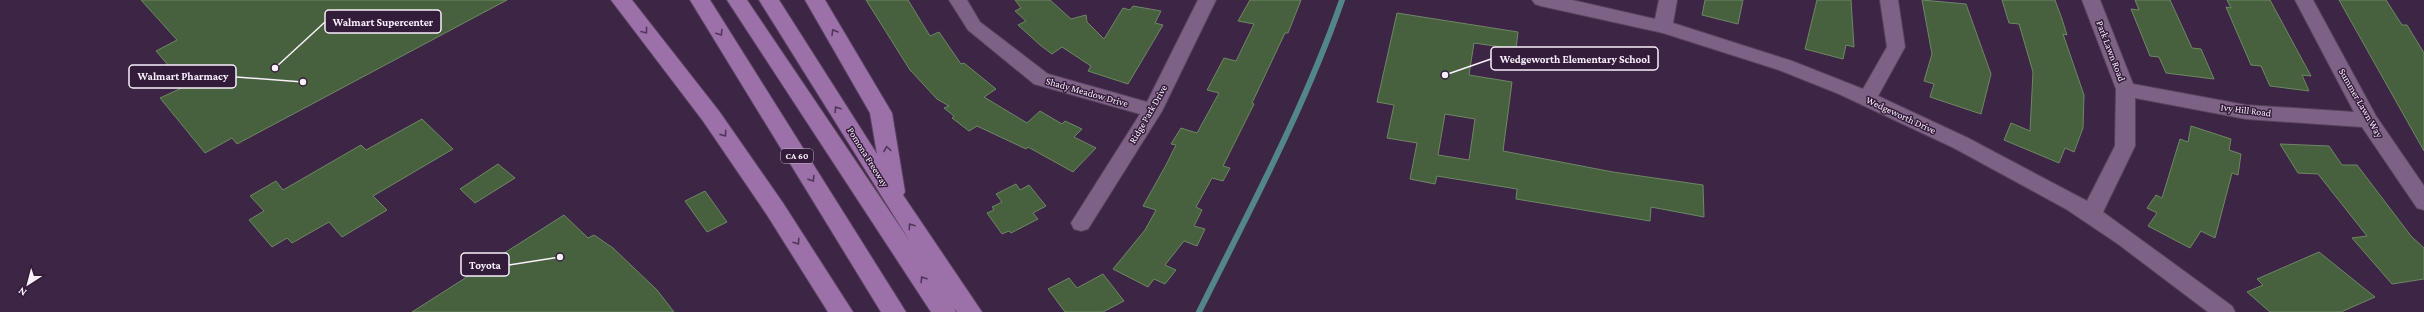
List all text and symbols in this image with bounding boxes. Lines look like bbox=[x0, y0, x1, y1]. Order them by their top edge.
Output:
callout: Walmart Supercenter bbox=[325, 10, 441, 33]
text: Walmart Supercenter bbox=[332, 16, 434, 28]
street label: Park Lawn Road bbox=[2094, 19, 2128, 84]
one-way arrow bbox=[640, 26, 647, 33]
one-way arrow bbox=[716, 29, 723, 36]
one-way arrow bbox=[831, 29, 838, 36]
callout: Wedgeworth Elementary School bbox=[1491, 47, 1658, 70]
text: Wedgeworth Elementary School bbox=[1499, 53, 1651, 65]
callout: Walmart Pharmacy bbox=[129, 65, 236, 88]
street label: Summer Lawn Way bbox=[2337, 66, 2385, 140]
text: Walmart Pharmacy bbox=[137, 70, 229, 82]
street label: Shady Meadow Drive bbox=[1045, 75, 1130, 109]
street label: Ridge Park Drive bbox=[1127, 82, 1170, 145]
street label: Wedgeworth Drive bbox=[1864, 94, 1938, 136]
street label: Ivy Hill Road bbox=[2220, 101, 2273, 119]
one-way arrow bbox=[835, 106, 842, 113]
street label: Pomona Freeway bbox=[845, 125, 891, 189]
one-way arrow bbox=[719, 130, 727, 137]
one-way arrow bbox=[883, 146, 892, 152]
road number: CA 60 bbox=[781, 149, 813, 163]
one-way arrow bbox=[807, 175, 814, 182]
one-way arrow bbox=[909, 223, 916, 230]
one-way arrow bbox=[792, 237, 799, 244]
callout: Toyota bbox=[461, 253, 509, 276]
text: Toyota bbox=[469, 259, 502, 271]
north arrow bbox=[8, 264, 48, 304]
one-way arrow bbox=[920, 276, 928, 283]
text: N bbox=[15, 285, 29, 299]

